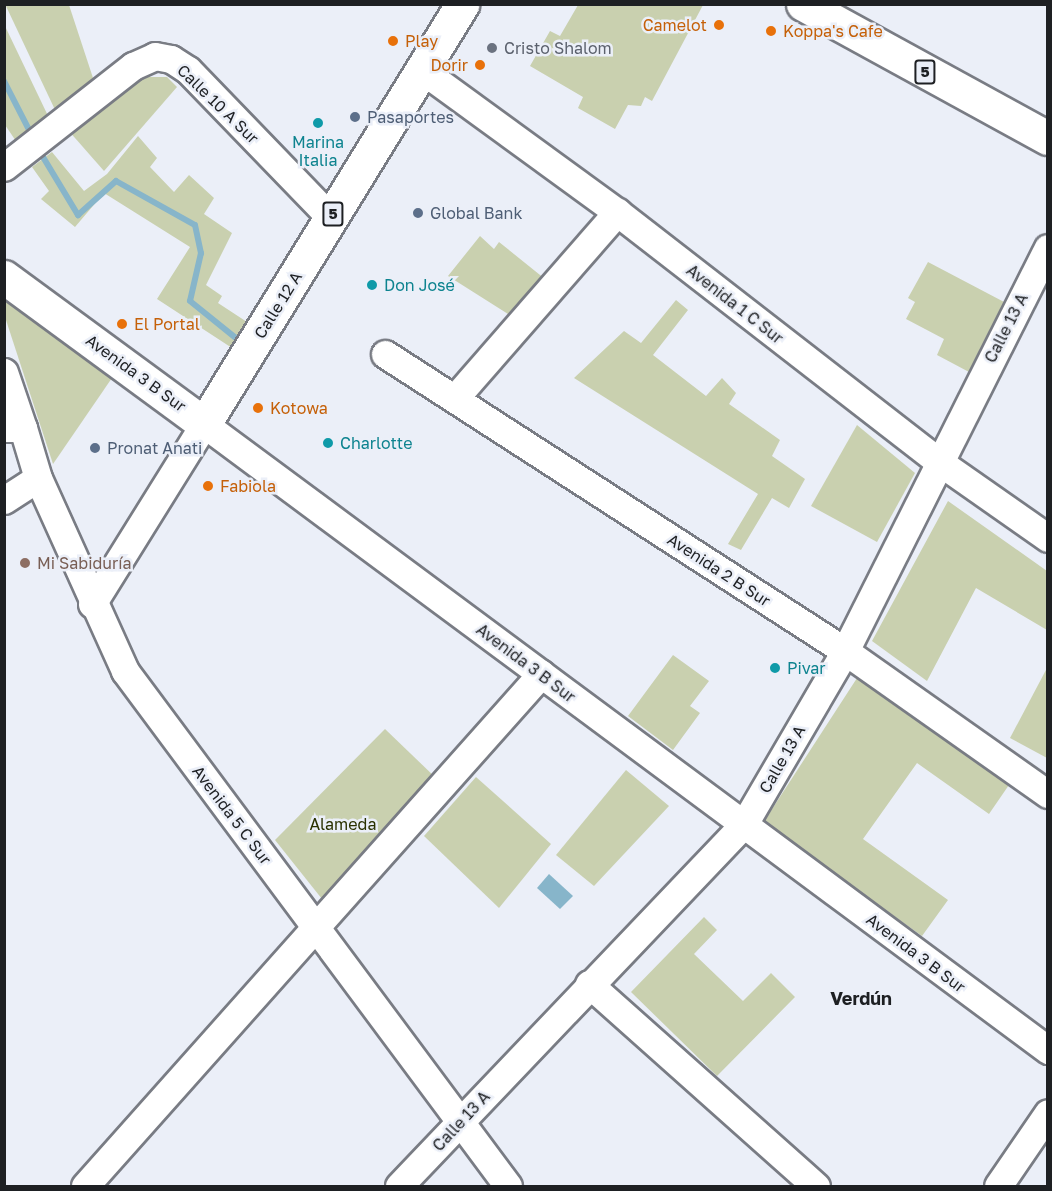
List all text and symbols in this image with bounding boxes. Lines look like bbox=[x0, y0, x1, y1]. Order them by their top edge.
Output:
place label: Camelot bbox=[643, 15, 707, 35]
marker: Camelot bbox=[712, 18, 726, 32]
place label: Koppa's Cafe bbox=[783, 21, 883, 41]
marker: Koppa's Cafe bbox=[764, 24, 778, 38]
place label: Play bbox=[405, 31, 438, 51]
marker: Play bbox=[386, 34, 400, 48]
place label: Cristo Shalom bbox=[504, 38, 612, 58]
marker: Cristo Shalom bbox=[485, 41, 499, 55]
place label: Dorir bbox=[430, 55, 468, 75]
marker: Dorir bbox=[473, 58, 487, 72]
street label: Calle 10 A Sur bbox=[173, 60, 263, 148]
road number: 5 bbox=[913, 60, 937, 84]
place label: Pasaportes bbox=[367, 107, 454, 127]
marker: Pasaportes bbox=[348, 110, 362, 124]
marker: Marina Italia bbox=[311, 116, 325, 130]
place label: Marina Italia bbox=[292, 132, 344, 170]
road number: 5 bbox=[321, 202, 345, 226]
place label: Global Bank bbox=[430, 203, 522, 223]
marker: Global Bank bbox=[411, 206, 425, 220]
street label: Avenida 1 C Sur bbox=[683, 260, 787, 348]
street label: Calle 12 A bbox=[250, 268, 306, 342]
place label: Don José bbox=[384, 275, 455, 295]
marker: Don José bbox=[365, 278, 379, 292]
street label: Calle 13 A bbox=[980, 290, 1032, 366]
place label: El Portal bbox=[134, 314, 200, 334]
marker: El Portal bbox=[115, 317, 129, 331]
street label: Avenida 3 B Sur bbox=[82, 330, 190, 416]
place label: Kotowa bbox=[270, 398, 328, 418]
marker: Kotowa bbox=[251, 401, 265, 415]
place label: Charlotte bbox=[340, 433, 412, 453]
marker: Charlotte bbox=[321, 436, 335, 450]
place label: Pronat Anati bbox=[107, 438, 202, 458]
marker: Pronat Anati bbox=[88, 441, 102, 455]
place label: Fabiola bbox=[220, 476, 276, 496]
marker: Fabiola bbox=[201, 479, 215, 493]
street label: Avenida 2 B Sur bbox=[664, 530, 774, 610]
place label: Mi Sabiduría bbox=[37, 553, 132, 573]
marker: Mi Sabiduría bbox=[18, 556, 32, 570]
street label: Avenida 3 B Sur bbox=[473, 620, 579, 706]
place label: Pivar bbox=[787, 658, 826, 678]
marker: Pivar bbox=[768, 661, 782, 675]
street label: Calle 13 A bbox=[755, 722, 809, 796]
street label: Avenida 5 C Sur bbox=[189, 762, 275, 868]
park label: Alameda bbox=[310, 814, 376, 834]
street label: Avenida 3 B Sur bbox=[863, 910, 969, 996]
district label: Verdún bbox=[830, 987, 892, 1009]
street label: Calle 13 A bbox=[428, 1087, 494, 1155]

